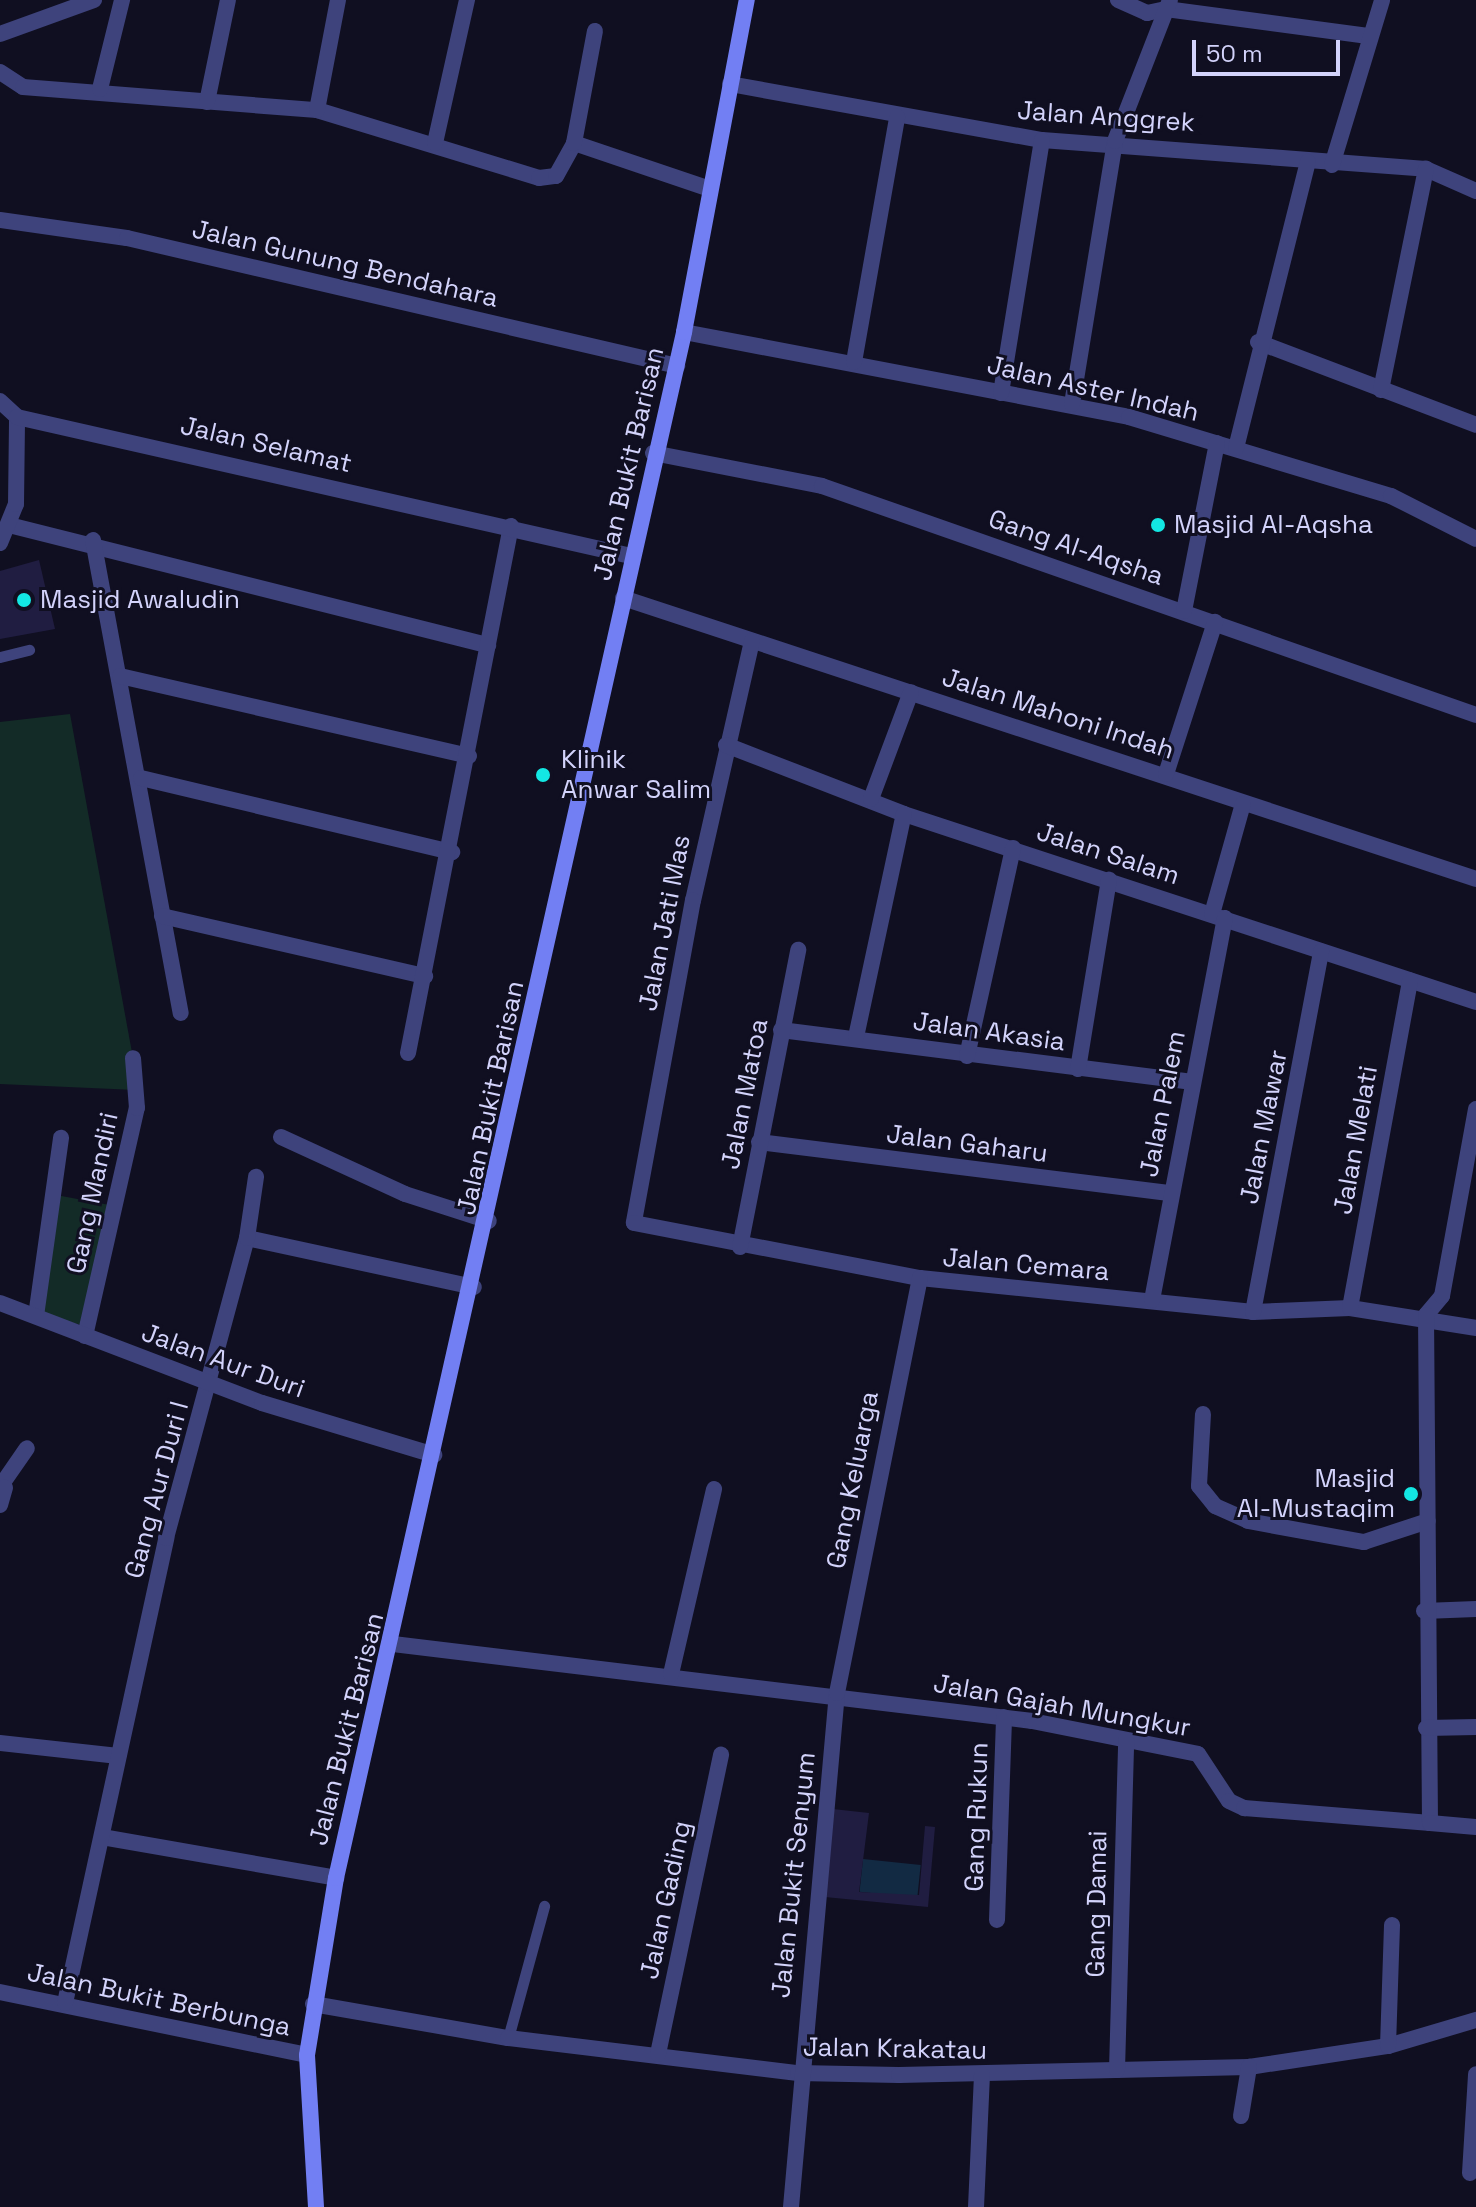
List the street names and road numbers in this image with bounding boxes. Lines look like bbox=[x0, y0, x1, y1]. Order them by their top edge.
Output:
street label: Jalan Anggrek bbox=[1016, 95, 1196, 139]
street label: Jalan Gunung Bendahara bbox=[189, 214, 501, 314]
street label: Jalan Bukit Barisan bbox=[587, 344, 671, 584]
street label: Jalan Aster Indah bbox=[984, 349, 1202, 429]
street label: Jalan Selamat bbox=[177, 410, 355, 480]
street label: Gang Al-Aqsha bbox=[984, 503, 1168, 593]
street label: Jalan Mahoni Indah bbox=[938, 662, 1178, 766]
street label: Jalan Salam bbox=[1033, 816, 1183, 892]
street label: Jalan Jati Mas bbox=[633, 832, 697, 1014]
street label: Jalan Bukit Barisan bbox=[451, 978, 531, 1218]
street label: Jalan Akasia bbox=[911, 1006, 1067, 1058]
street label: Jalan Matoa bbox=[715, 1016, 775, 1172]
street label: Jalan Palem bbox=[1134, 1028, 1192, 1180]
street label: Jalan Mawar bbox=[1234, 1047, 1294, 1207]
street label: Jalan Melati bbox=[1328, 1063, 1384, 1217]
street label: Gang Mandiri bbox=[61, 1110, 125, 1276]
street label: Jalan Gaharu bbox=[885, 1119, 1049, 1169]
street label: Jalan Cemara bbox=[941, 1242, 1111, 1288]
street label: Jalan Aur Duri bbox=[137, 1317, 309, 1405]
street label: Gang Keluarga bbox=[820, 1389, 886, 1571]
street label: Gang Aur Duri I bbox=[118, 1398, 196, 1582]
street label: Jalan Bukit Barisan bbox=[303, 1609, 391, 1849]
street label: Jalan Gajah Mungkur bbox=[931, 1668, 1193, 1744]
street label: Gang Rukun bbox=[959, 1742, 995, 1892]
street label: Jalan Bukit Senyum bbox=[766, 1751, 822, 1999]
street label: Jalan Gading bbox=[634, 1818, 698, 1982]
street label: Gang Damai bbox=[1080, 1830, 1114, 1978]
street label: Jalan Bukit Berbunga bbox=[24, 1957, 294, 2043]
street label: Jalan Krakatau bbox=[803, 2032, 987, 2066]

